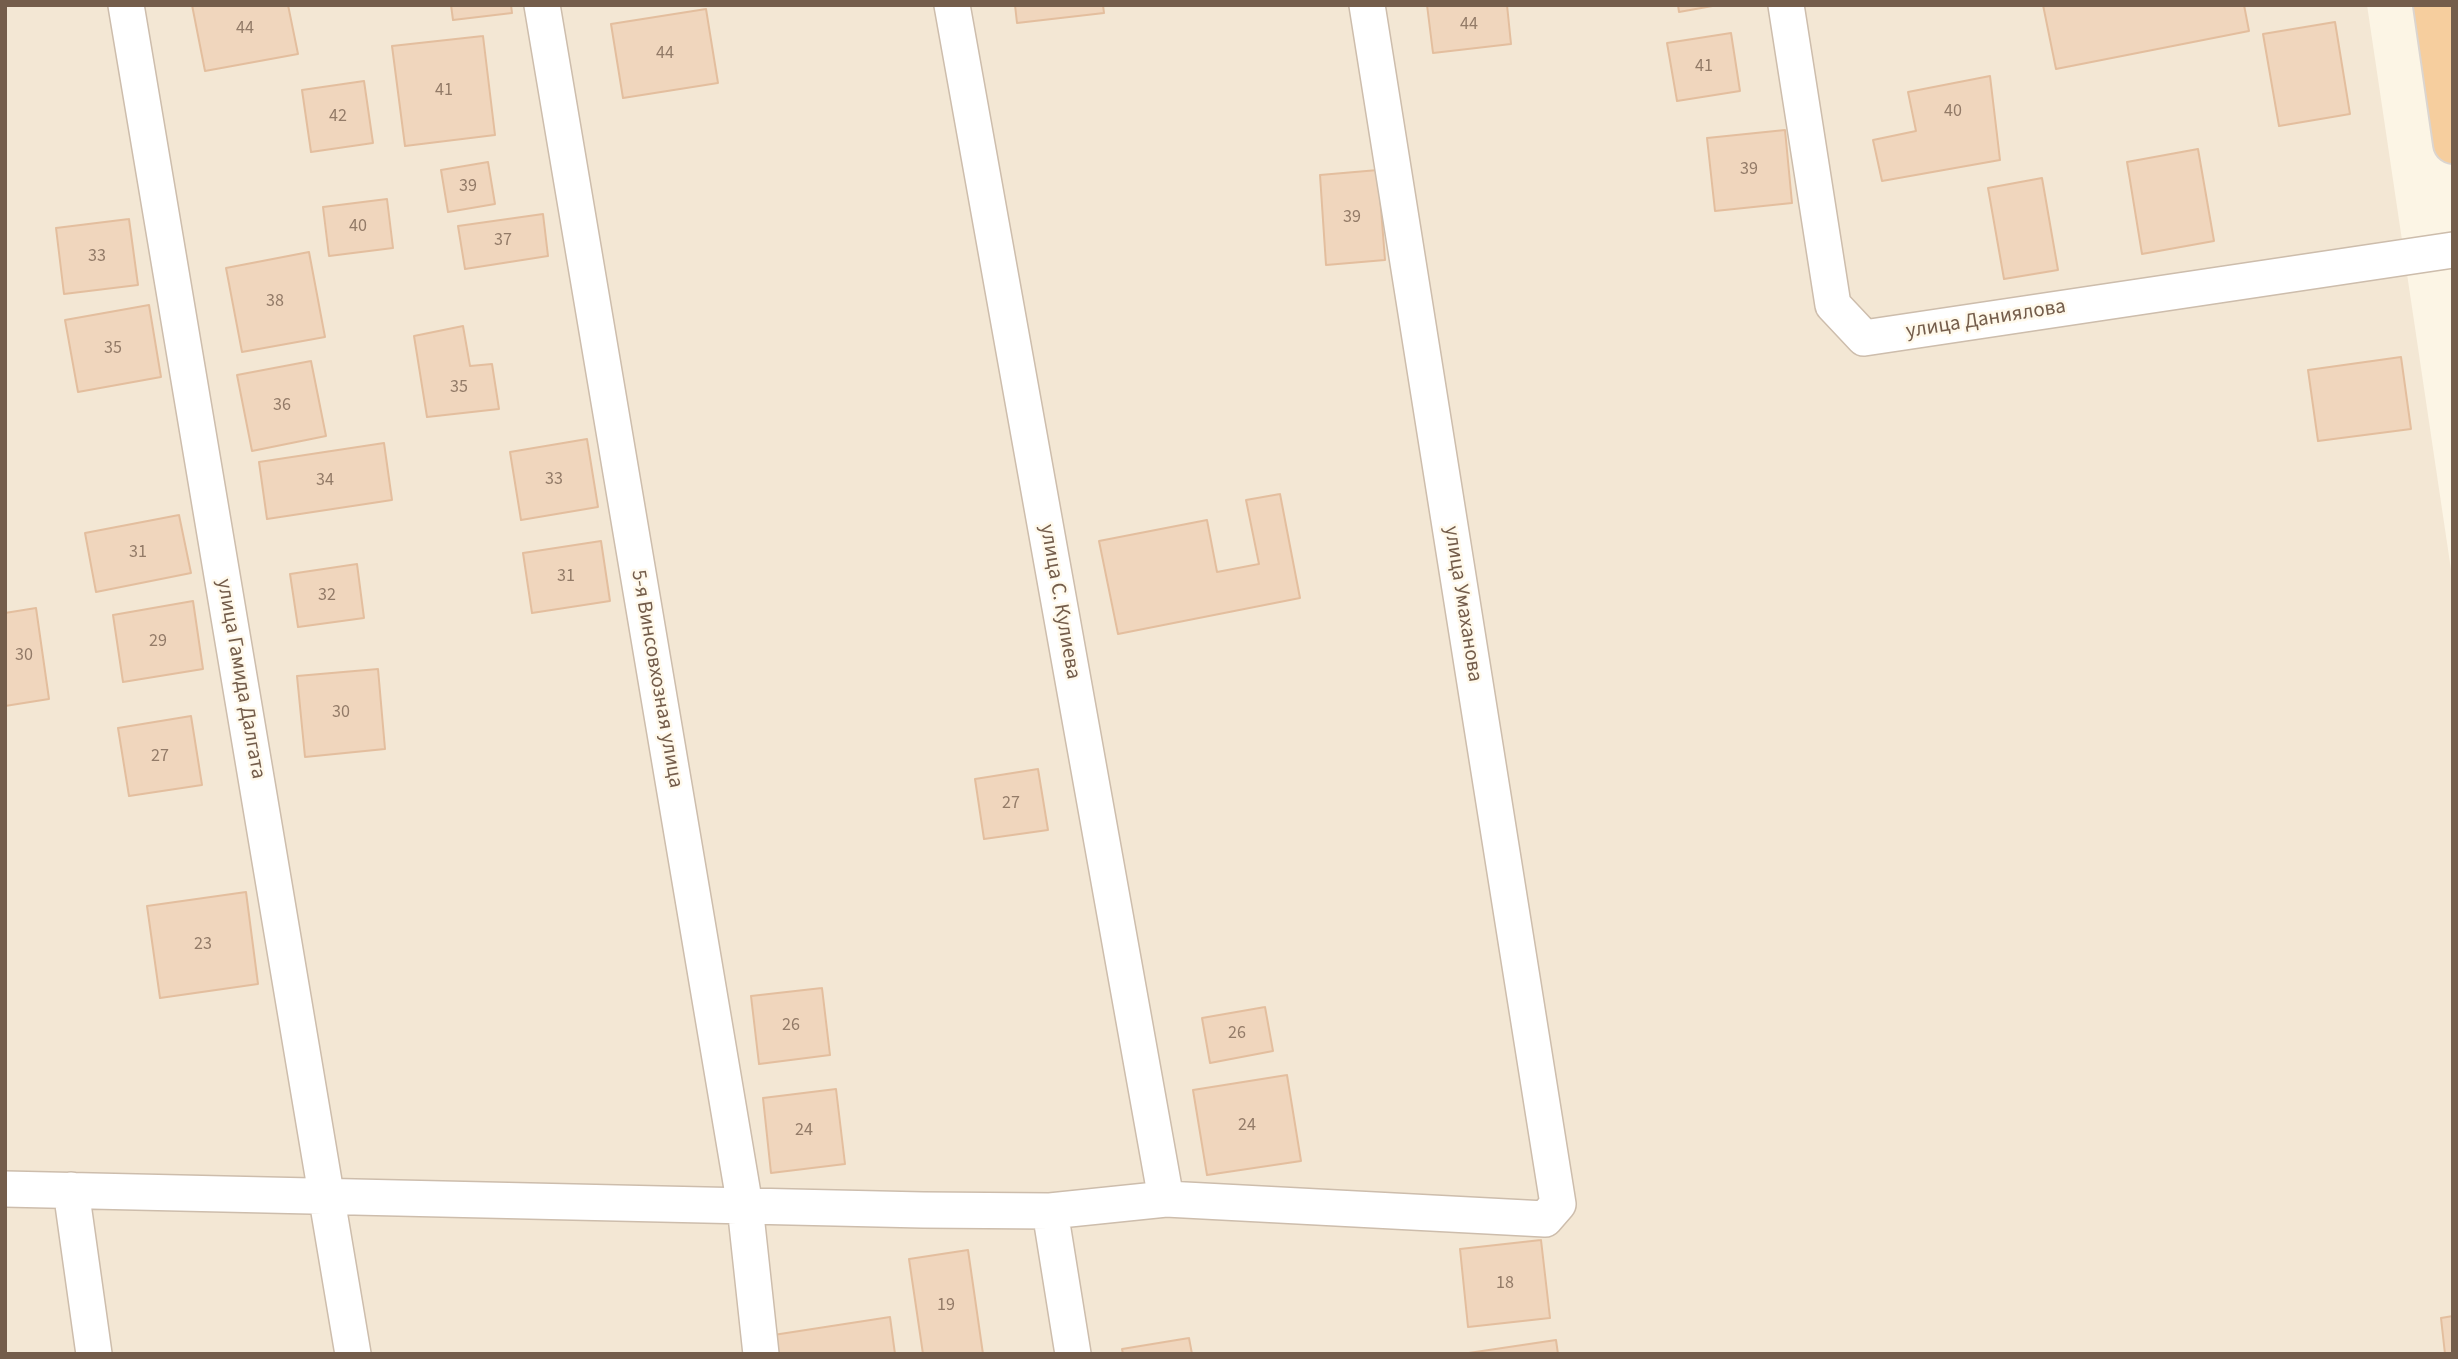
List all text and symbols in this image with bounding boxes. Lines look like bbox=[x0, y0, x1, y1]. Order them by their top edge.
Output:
house number: 44 bbox=[1460, 14, 1478, 36]
house number: 44 bbox=[236, 18, 254, 40]
house number: 44 bbox=[656, 43, 674, 65]
house number: 41 bbox=[1695, 56, 1713, 78]
house number: 41 bbox=[435, 80, 453, 102]
house number: 40 bbox=[1944, 101, 1962, 123]
house number: 42 bbox=[329, 106, 347, 128]
house number: 39 bbox=[1740, 159, 1758, 181]
house number: 39 bbox=[459, 176, 477, 198]
house number: 39 bbox=[1343, 207, 1361, 229]
house number: 40 bbox=[349, 216, 367, 238]
house number: 37 bbox=[494, 230, 512, 252]
house number: 33 bbox=[88, 246, 106, 268]
house number: 38 bbox=[266, 291, 284, 313]
street label: улица Даниялова bbox=[1904, 295, 2068, 345]
house number: 35 bbox=[104, 338, 122, 360]
house number: 35 bbox=[450, 377, 468, 399]
house number: 36 bbox=[273, 395, 291, 417]
house number: 33 bbox=[545, 469, 563, 491]
house number: 34 bbox=[316, 470, 334, 492]
street label: улица С. Кулиева bbox=[1033, 523, 1085, 681]
street label: улица Умаханова bbox=[1437, 524, 1487, 684]
house number: 31 bbox=[129, 542, 147, 564]
house number: 31 bbox=[557, 566, 575, 588]
street label: 5-я Винсовхозная улица bbox=[624, 568, 688, 790]
street label: улица Гамида Далгата bbox=[210, 577, 270, 781]
house number: 32 bbox=[318, 585, 336, 607]
house number: 29 bbox=[149, 631, 167, 653]
house number: 30 bbox=[15, 645, 33, 667]
house number: 30 bbox=[332, 702, 350, 724]
house number: 27 bbox=[151, 746, 169, 768]
house number: 27 bbox=[1002, 793, 1020, 815]
house number: 23 bbox=[194, 934, 212, 956]
house number: 26 bbox=[782, 1015, 800, 1037]
house number: 26 bbox=[1228, 1023, 1246, 1045]
house number: 24 bbox=[1238, 1115, 1256, 1137]
house number: 24 bbox=[795, 1120, 813, 1142]
house number: 18 bbox=[1496, 1273, 1514, 1295]
house number: 19 bbox=[937, 1295, 955, 1317]

